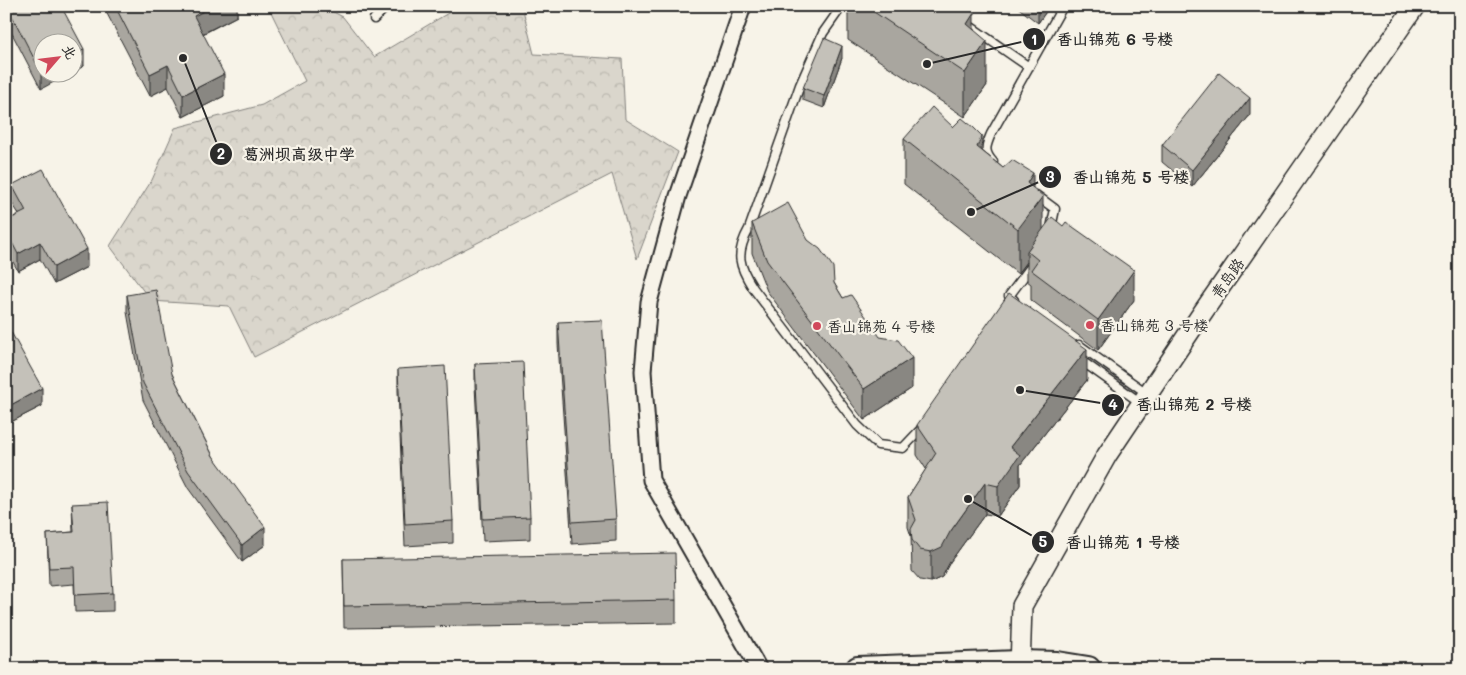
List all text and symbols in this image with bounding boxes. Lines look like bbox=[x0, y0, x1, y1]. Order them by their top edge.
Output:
callout: 香山锦苑 6 号楼 bbox=[1022, 24, 1184, 55]
text: 香山锦苑 6 号楼 bbox=[1056, 28, 1174, 49]
text: 1 bbox=[1031, 29, 1037, 49]
north arrow bbox=[32, 32, 82, 82]
text: 北 bbox=[58, 41, 82, 62]
callout: 葛洲坝高级中学 bbox=[208, 139, 365, 170]
text: 2 bbox=[217, 143, 225, 163]
text: 葛洲坝高级中学 bbox=[243, 143, 355, 164]
callout: 香山锦苑 5 号楼 bbox=[1037, 161, 1199, 192]
text: 3 bbox=[1045, 166, 1055, 186]
text: 香山锦苑 5 号楼 bbox=[1073, 166, 1189, 187]
street label: 青岛路 bbox=[1206, 254, 1248, 302]
place label: 香山锦苑 3 号楼 bbox=[1100, 315, 1208, 335]
place label: 香山锦苑 4 号楼 bbox=[827, 316, 935, 336]
marker: 香山锦苑 3 号楼 bbox=[1084, 319, 1096, 331]
marker: 香山锦苑 4 号楼 bbox=[811, 320, 823, 332]
callout: 香山锦苑 2 号楼 bbox=[1100, 389, 1262, 420]
text: 香山锦苑 2 号楼 bbox=[1136, 393, 1252, 414]
text: 4 bbox=[1108, 394, 1118, 414]
callout: 香山锦苑 1 号楼 bbox=[1031, 527, 1190, 558]
text: 5 bbox=[1039, 531, 1048, 551]
text: 香山锦苑 1 号楼 bbox=[1066, 531, 1180, 552]

